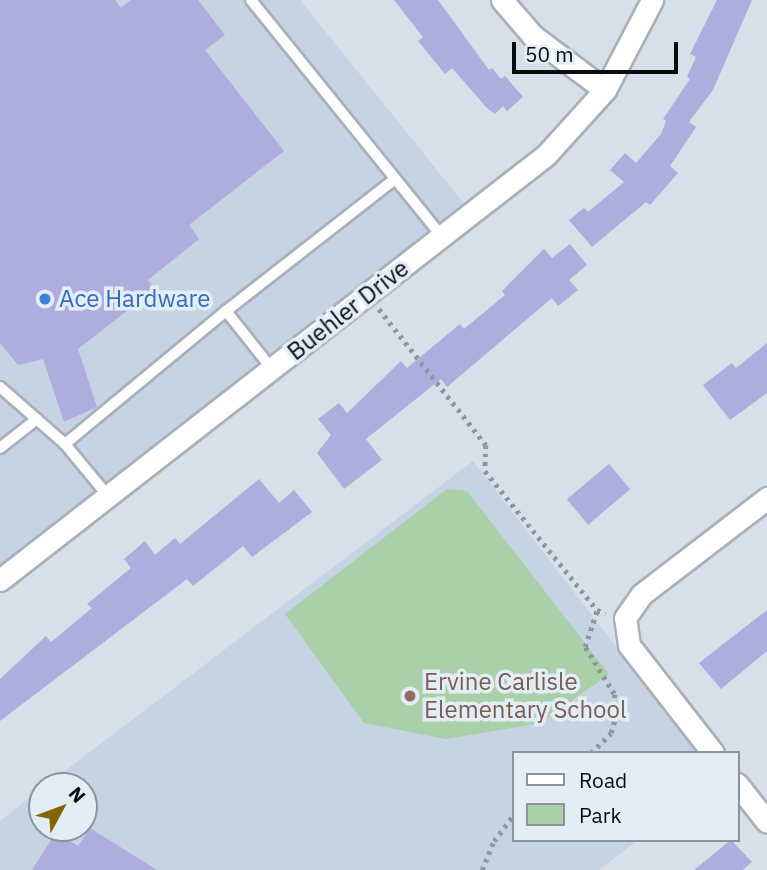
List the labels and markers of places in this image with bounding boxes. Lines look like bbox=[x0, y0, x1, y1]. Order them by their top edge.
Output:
place label: Ace Hardware bbox=[59, 285, 210, 313]
marker: Ace Hardware bbox=[37, 291, 53, 307]
place label: Ervine Carlisle Elementary School bbox=[424, 668, 626, 724]
marker: Ervine Carlisle Elementary School bbox=[402, 688, 418, 704]

